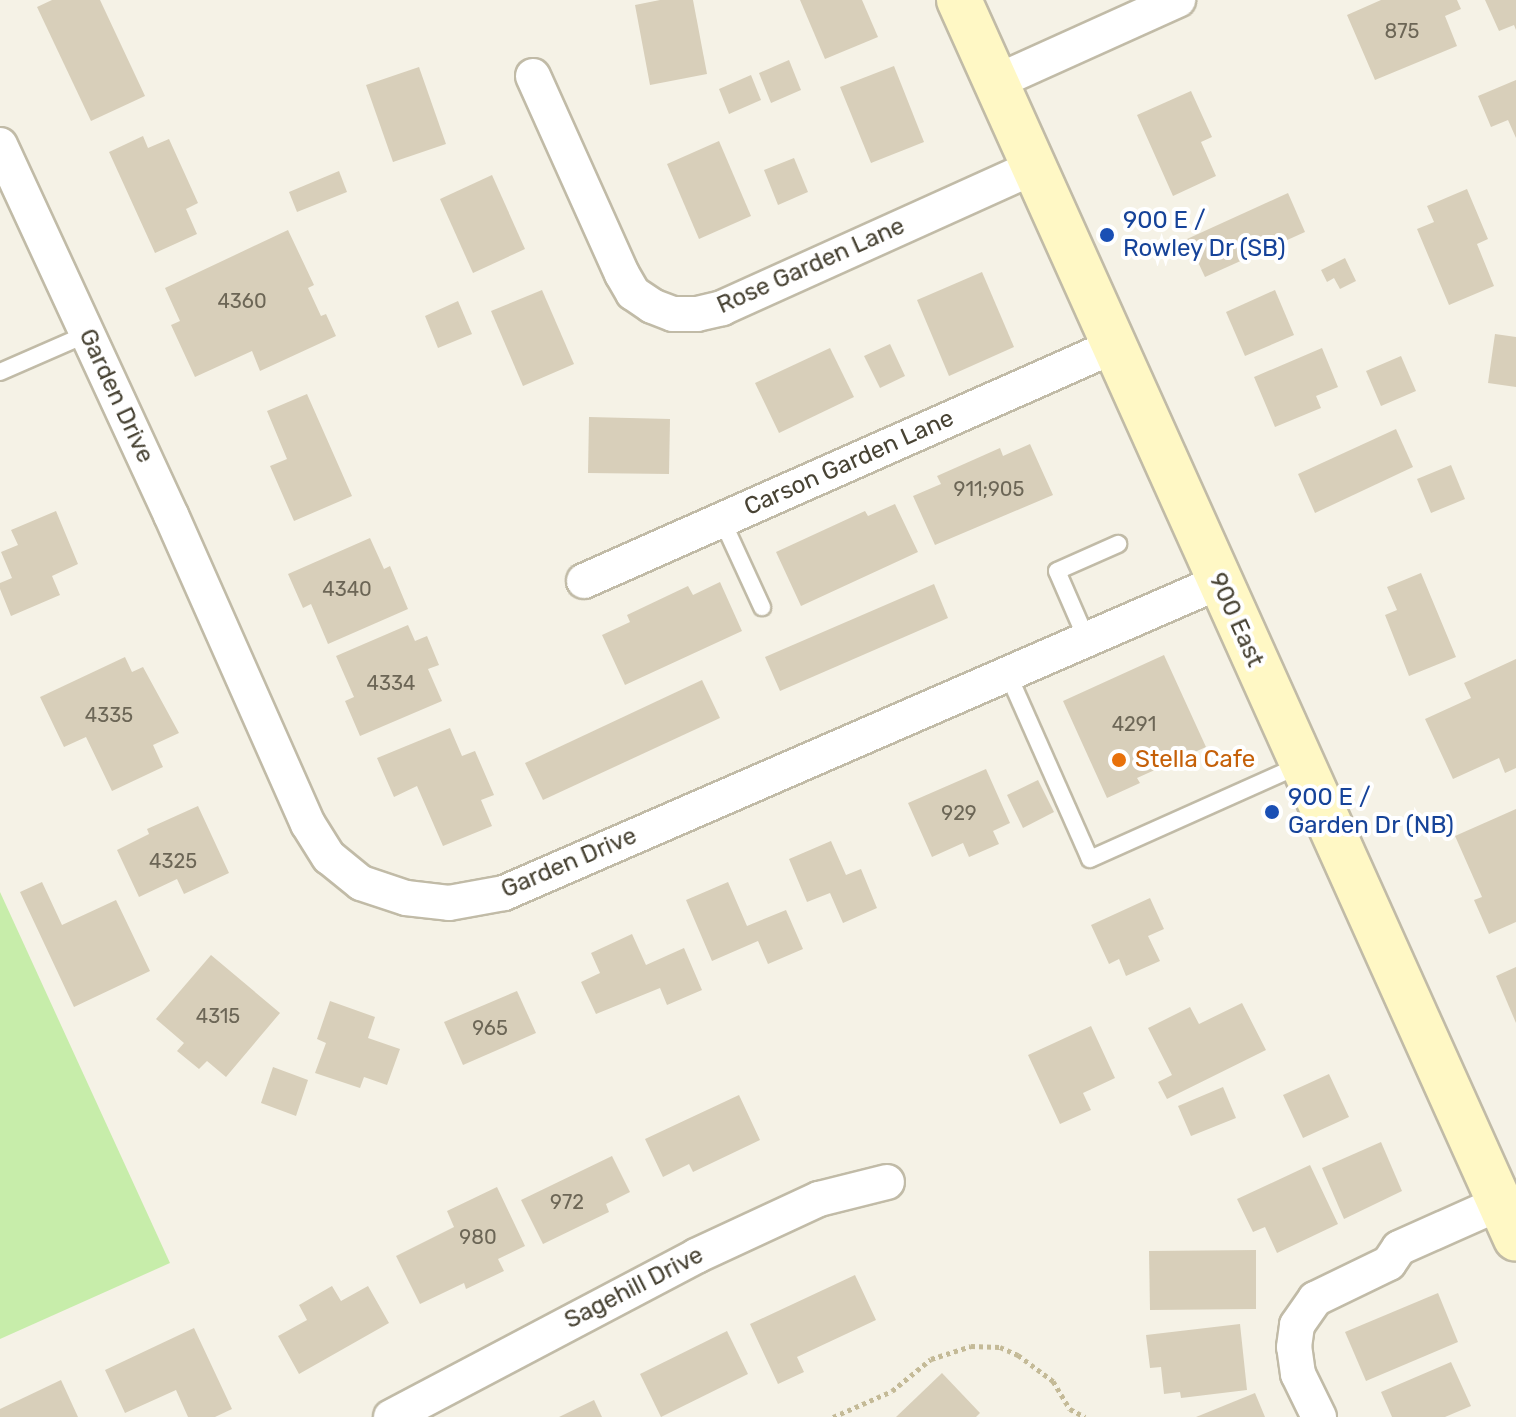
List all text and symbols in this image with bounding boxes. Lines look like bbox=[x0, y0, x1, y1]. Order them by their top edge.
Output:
house number: 875 bbox=[1385, 19, 1419, 43]
place label: 900 E / Rowley Dr (SB) bbox=[1123, 207, 1287, 263]
street label: Rose Garden Lane bbox=[713, 212, 909, 320]
marker: 900 E / Rowley Dr (SB) bbox=[1098, 226, 1116, 244]
house number: 4360 bbox=[217, 289, 267, 313]
street label: Garden Drive bbox=[72, 324, 160, 468]
street label: Carson Garden Lane bbox=[740, 404, 958, 522]
house number: 911;905 bbox=[954, 477, 1024, 501]
street label: 900 East bbox=[1203, 568, 1269, 672]
house number: 4340 bbox=[322, 577, 372, 601]
house number: 4334 bbox=[367, 671, 415, 695]
house number: 4335 bbox=[85, 703, 133, 727]
house number: 4291 bbox=[1112, 712, 1156, 736]
place label: Stella Cafe bbox=[1135, 746, 1255, 774]
marker: Stella Cafe bbox=[1110, 751, 1128, 769]
place label: 900 E / Garden Dr (NB) bbox=[1288, 784, 1454, 840]
house number: 929 bbox=[941, 801, 977, 825]
marker: 900 E / Garden Dr (NB) bbox=[1263, 803, 1281, 821]
street label: Garden Drive bbox=[497, 822, 641, 904]
house number: 4325 bbox=[149, 849, 197, 873]
house number: 4315 bbox=[196, 1004, 240, 1028]
house number: 965 bbox=[472, 1016, 508, 1040]
house number: 972 bbox=[550, 1190, 584, 1214]
house number: 980 bbox=[459, 1225, 497, 1249]
street label: Sagehill Drive bbox=[560, 1241, 708, 1335]

